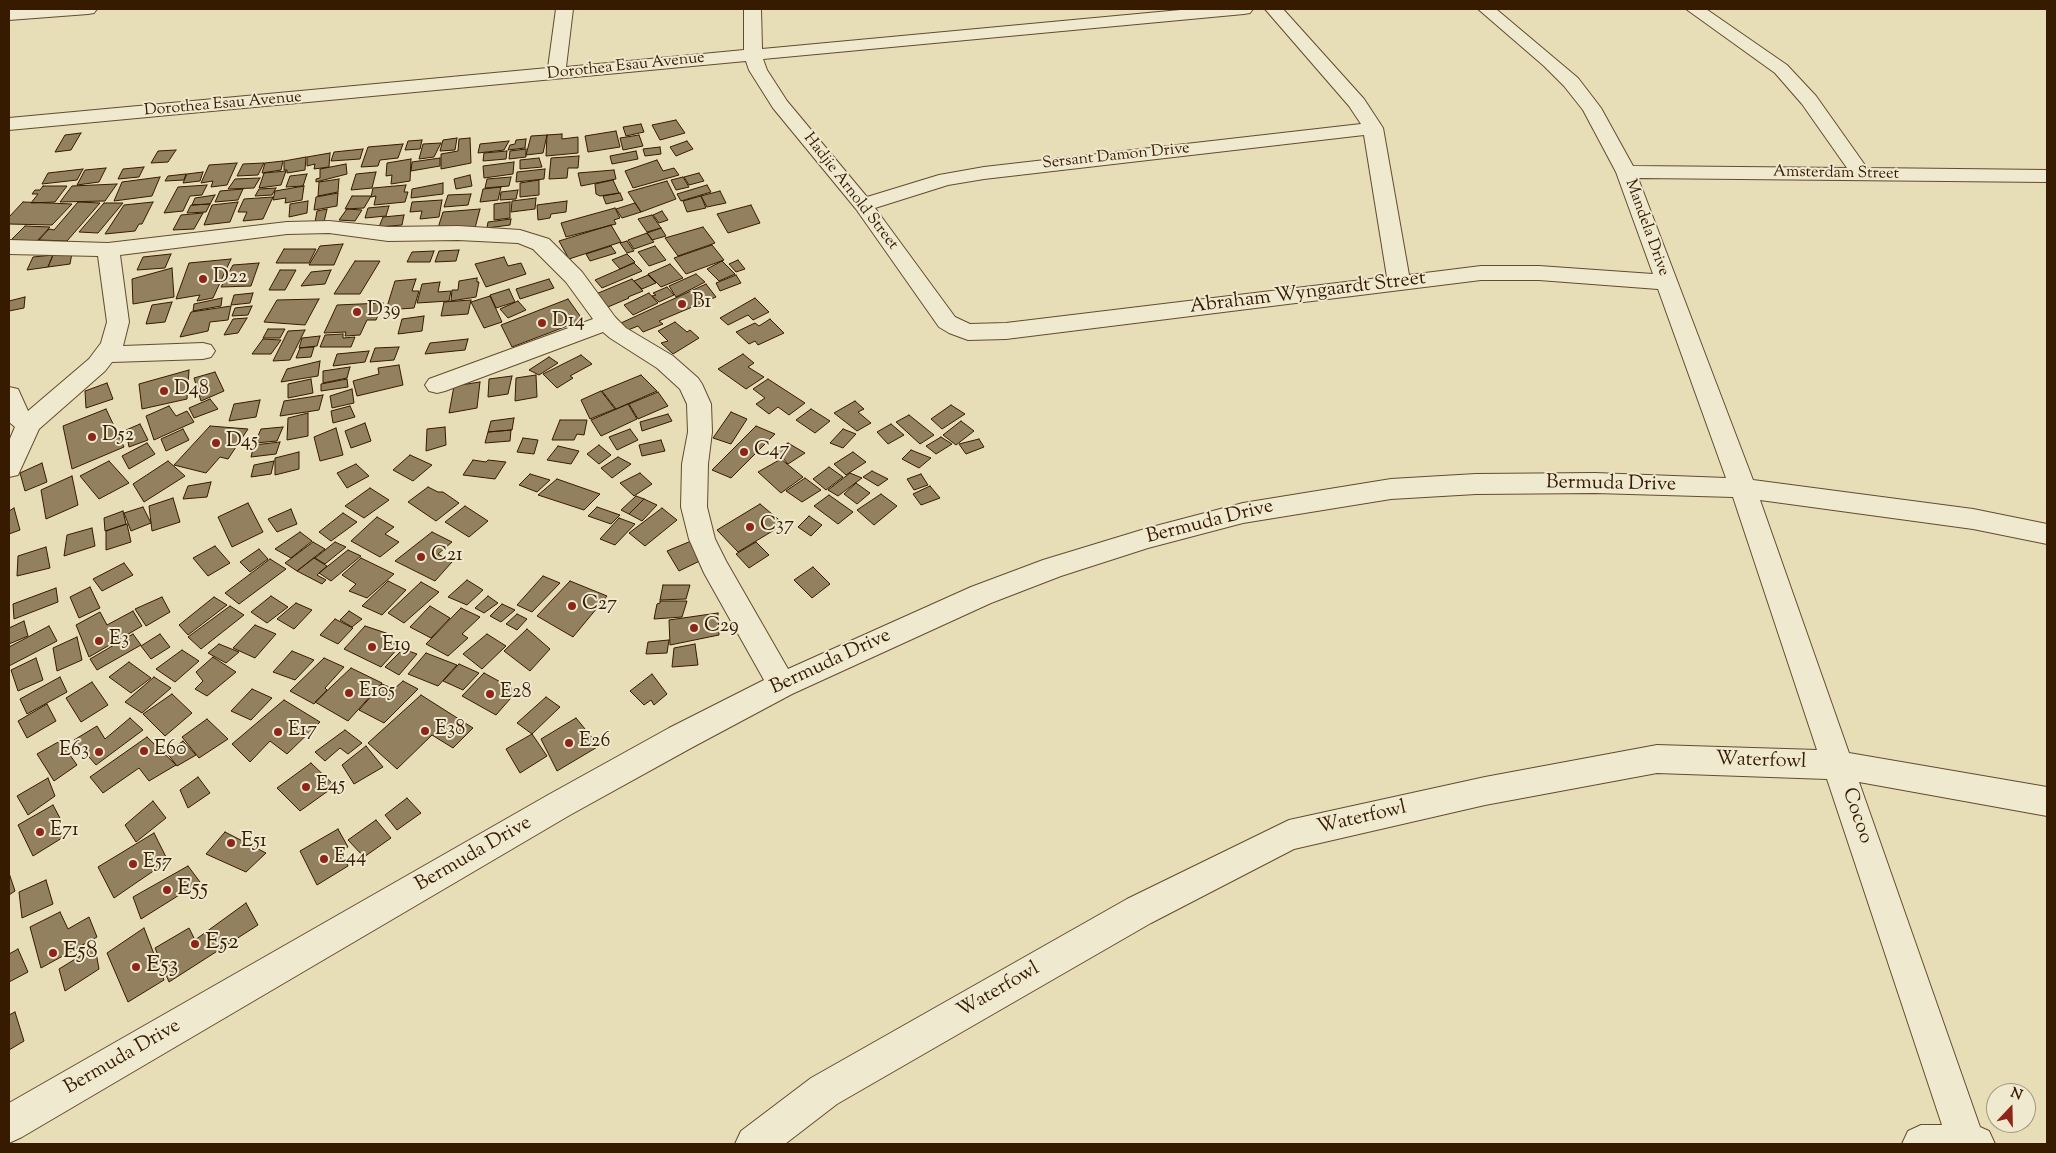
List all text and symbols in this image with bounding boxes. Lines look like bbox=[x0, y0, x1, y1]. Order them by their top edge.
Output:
street label: Dorothea Esau Avenue bbox=[546, 49, 706, 85]
street label: Dorothea Esau Avenue bbox=[143, 89, 303, 121]
street label: Hadjie Arnold Street bbox=[798, 130, 902, 254]
street label: Sersant Damon Drive bbox=[1041, 140, 1191, 174]
street label: Amsterdam Street bbox=[1773, 163, 1899, 185]
street label: Mandela Drive bbox=[1620, 177, 1672, 279]
place label: D22 bbox=[213, 267, 247, 291]
street label: Abraham Wyngaardt Street bbox=[1189, 268, 1427, 320]
marker: D22 bbox=[197, 273, 209, 285]
place label: B1 bbox=[692, 292, 711, 316]
marker: B1 bbox=[676, 298, 688, 310]
place label: D39 bbox=[367, 300, 400, 324]
marker: D39 bbox=[351, 306, 363, 318]
place label: D14 bbox=[552, 311, 585, 335]
marker: D14 bbox=[536, 317, 548, 329]
place label: D48 bbox=[174, 379, 209, 403]
marker: D48 bbox=[158, 385, 170, 397]
place label: D52 bbox=[102, 425, 134, 449]
marker: D52 bbox=[86, 431, 98, 443]
place label: D45 bbox=[226, 431, 258, 455]
marker: D45 bbox=[210, 437, 222, 449]
place label: C47 bbox=[754, 440, 789, 464]
marker: C47 bbox=[738, 446, 750, 458]
street label: Bermuda Drive bbox=[1546, 472, 1676, 498]
street label: Bermuda Drive bbox=[1144, 496, 1276, 550]
place label: C37 bbox=[760, 515, 794, 539]
marker: C37 bbox=[744, 521, 756, 533]
place label: C21 bbox=[431, 545, 463, 569]
marker: C21 bbox=[415, 551, 427, 563]
place label: C27 bbox=[582, 594, 617, 618]
marker: C27 bbox=[566, 600, 578, 612]
place label: C29 bbox=[704, 616, 739, 640]
marker: C29 bbox=[688, 622, 700, 634]
street label: Bermuda Drive bbox=[767, 625, 895, 701]
place label: E3 bbox=[109, 629, 129, 653]
marker: E3 bbox=[93, 635, 105, 647]
place label: E19 bbox=[382, 635, 410, 659]
marker: E19 bbox=[366, 641, 378, 653]
place label: E105 bbox=[359, 681, 395, 705]
place label: E28 bbox=[500, 682, 531, 706]
marker: E105 bbox=[343, 687, 355, 699]
marker: E28 bbox=[484, 688, 496, 700]
place label: E38 bbox=[435, 719, 465, 743]
place label: E17 bbox=[288, 720, 317, 744]
marker: E38 bbox=[419, 725, 431, 737]
marker: E17 bbox=[272, 726, 284, 738]
place label: E26 bbox=[579, 731, 610, 755]
marker: E26 bbox=[563, 737, 575, 749]
place label: E60 bbox=[154, 739, 187, 763]
place label: E63 bbox=[59, 740, 89, 764]
marker: E60 bbox=[138, 745, 150, 757]
marker: E63 bbox=[93, 746, 105, 758]
street label: Waterfowl bbox=[1715, 748, 1807, 776]
place label: E45 bbox=[316, 775, 345, 799]
marker: E45 bbox=[300, 781, 312, 793]
street label: Cocoo bbox=[1835, 785, 1877, 847]
street label: Waterfowl bbox=[1315, 797, 1409, 841]
street label: Bermuda Drive bbox=[412, 812, 536, 898]
place label: E71 bbox=[50, 820, 79, 844]
marker: E71 bbox=[34, 826, 46, 838]
place label: E51 bbox=[241, 831, 267, 855]
marker: E51 bbox=[225, 837, 237, 849]
place label: E44 bbox=[334, 847, 366, 871]
place label: E57 bbox=[143, 852, 172, 876]
marker: E44 bbox=[318, 853, 330, 865]
marker: E57 bbox=[127, 858, 139, 870]
place label: E55 bbox=[177, 876, 208, 904]
marker: E55 bbox=[161, 884, 173, 896]
place label: E52 bbox=[205, 930, 239, 958]
marker: E52 bbox=[189, 938, 201, 950]
place label: E58 bbox=[63, 939, 98, 967]
marker: E58 bbox=[47, 947, 59, 959]
place label: E53 bbox=[146, 953, 178, 981]
street label: Waterfowl bbox=[954, 958, 1044, 1024]
marker: E53 bbox=[130, 961, 142, 973]
street label: Bermuda Drive bbox=[61, 1015, 185, 1101]
north arrow bbox=[1986, 1083, 2036, 1133]
text: N bbox=[2007, 1084, 2025, 1106]

